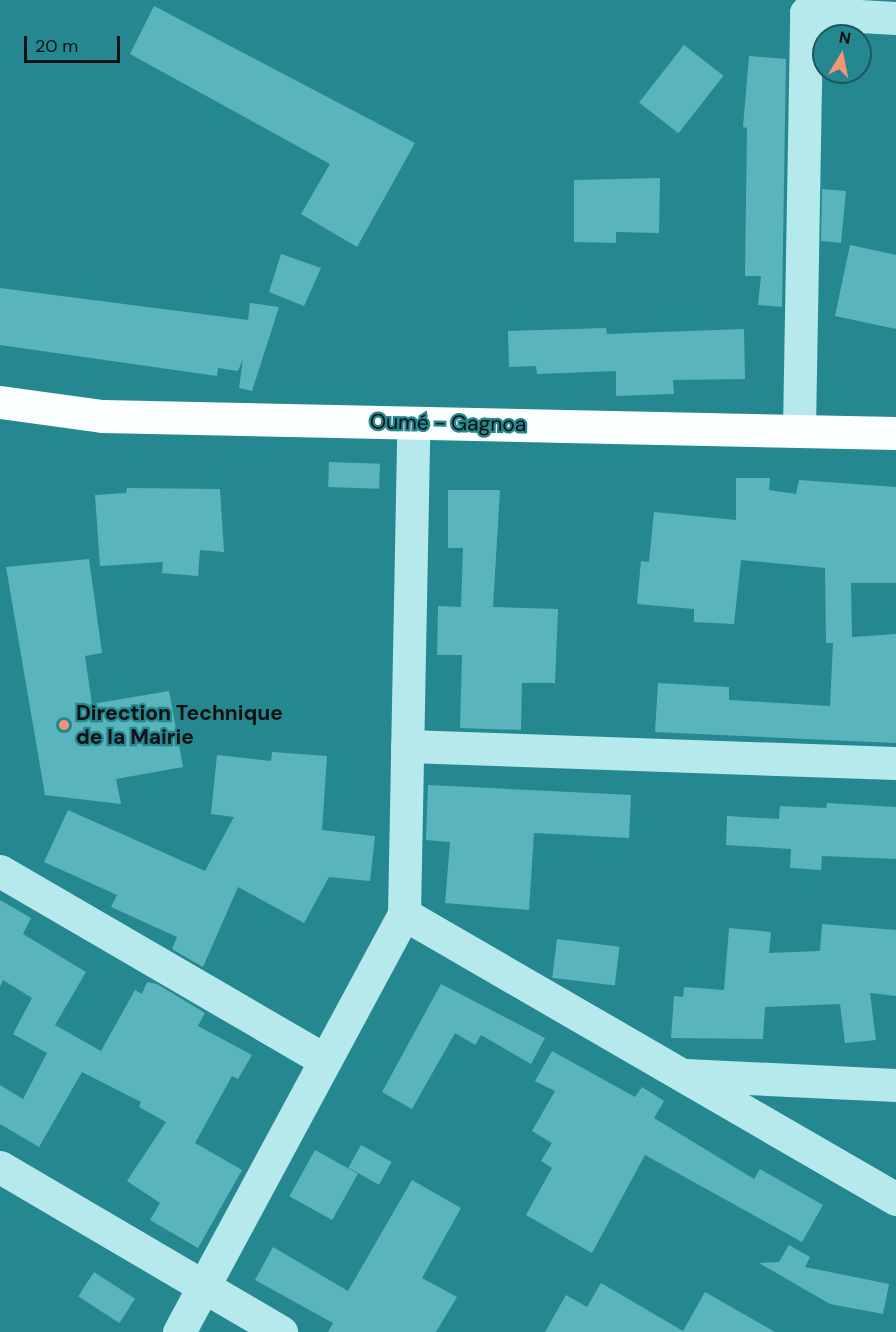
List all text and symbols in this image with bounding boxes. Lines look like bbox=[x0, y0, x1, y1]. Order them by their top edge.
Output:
scale bar bbox=[27, 24, 123, 62]
north arrow bbox=[812, 24, 872, 84]
text: N bbox=[837, 26, 852, 49]
text: 20 m bbox=[35, 34, 78, 58]
street label: Oumé - Gagnoa bbox=[370, 409, 526, 437]
place label: Direction Technique de la Mairie bbox=[76, 700, 283, 750]
marker: Direction Technique de la Mairie bbox=[57, 718, 71, 732]

